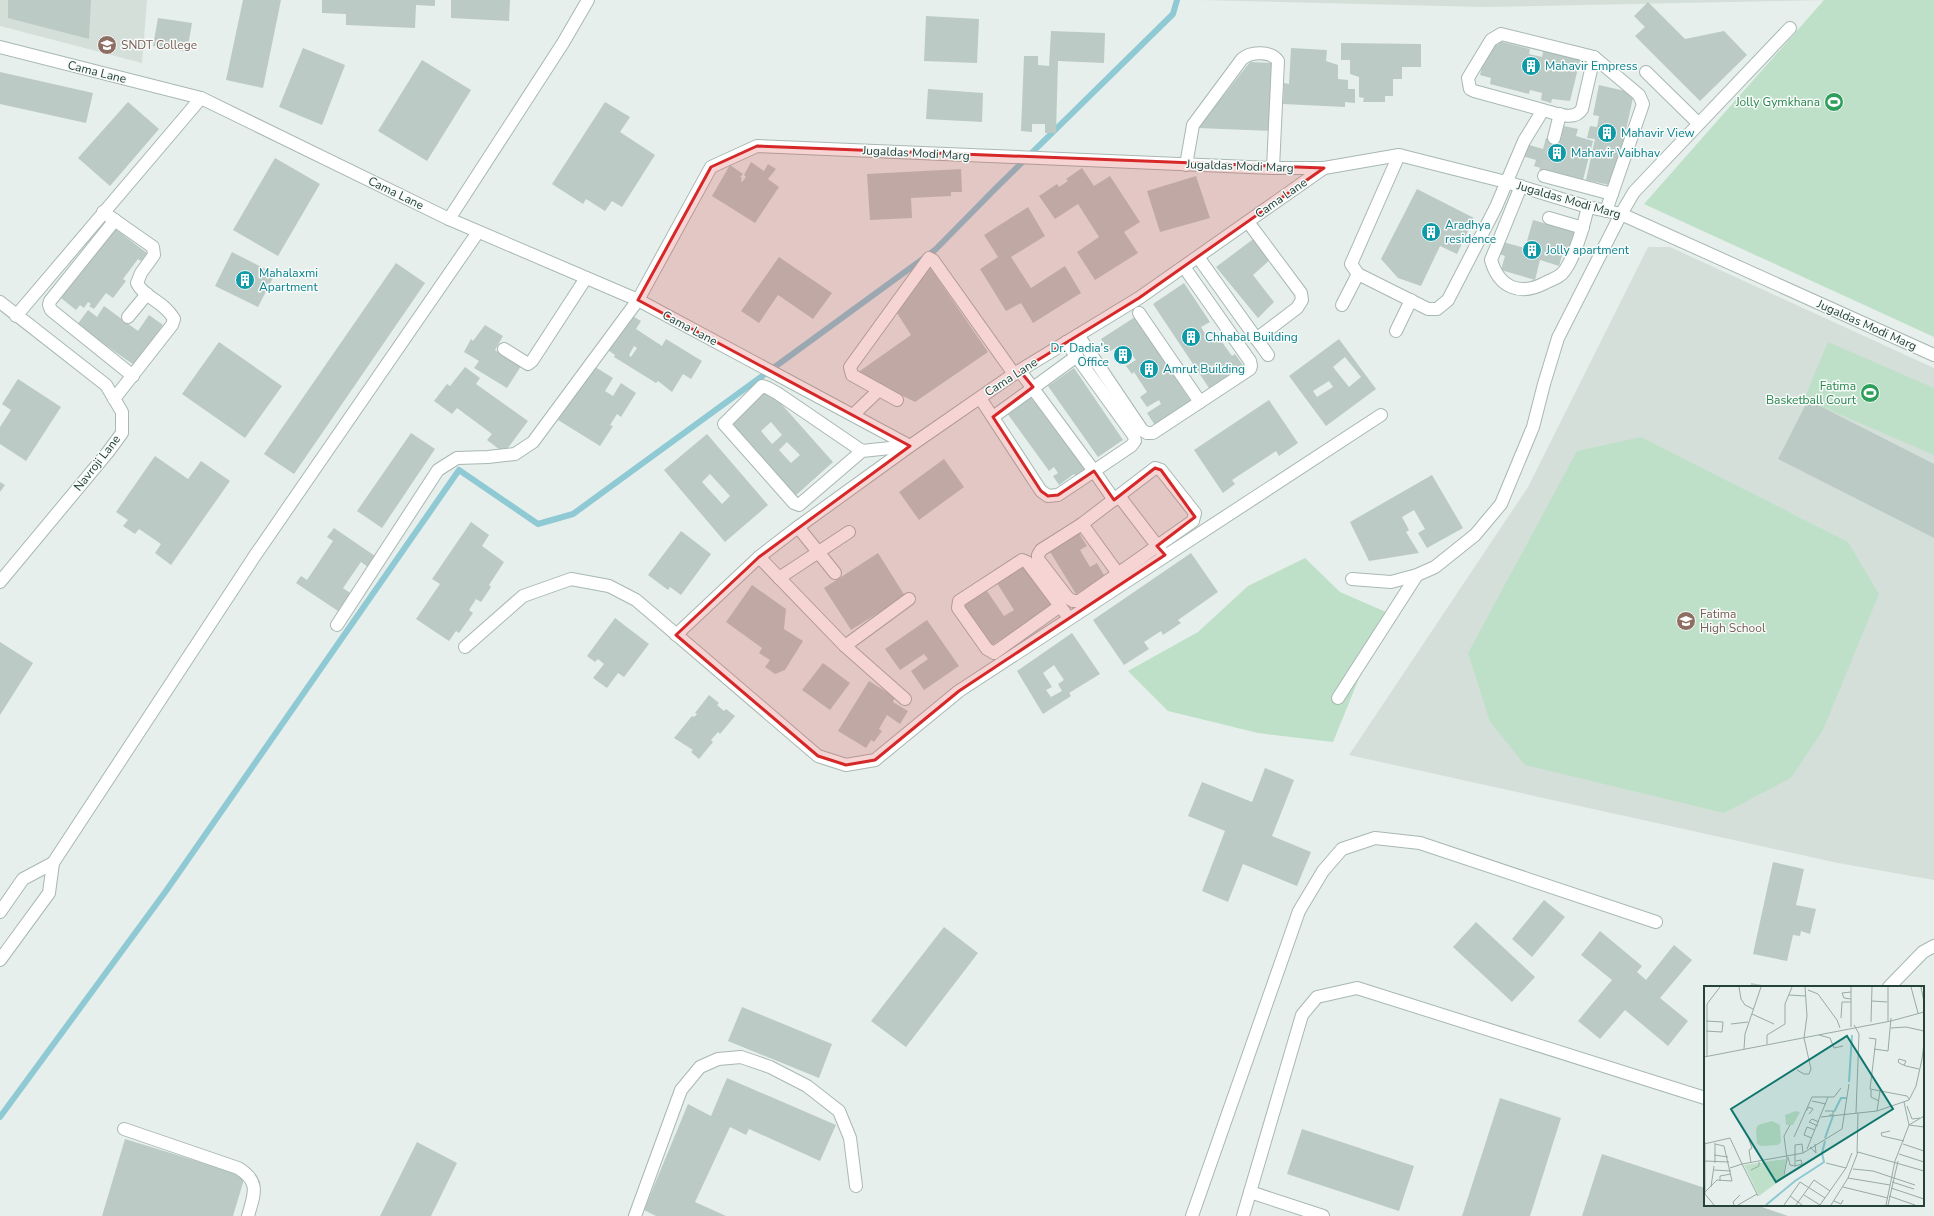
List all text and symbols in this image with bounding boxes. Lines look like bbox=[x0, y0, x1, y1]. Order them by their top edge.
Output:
school or university icon: SNDT College bbox=[96, 34, 118, 56]
place label: SNDT College bbox=[121, 37, 197, 53]
building icon: Mahavir Empress bbox=[1520, 55, 1542, 77]
street label: Cama Lane bbox=[66, 57, 128, 87]
place label: Mahavir Empress bbox=[1545, 58, 1638, 74]
sports icon: Jolly Gymkhana bbox=[1823, 91, 1845, 113]
place label: Jolly Gymkhana bbox=[1735, 94, 1820, 110]
building icon: Mahavir View bbox=[1596, 122, 1618, 144]
place label: Mahavir View bbox=[1621, 125, 1695, 141]
street label: Jugaldas Modi Marg bbox=[861, 142, 970, 164]
building icon: Mahavir Vaibhav bbox=[1546, 142, 1568, 164]
place label: Mahavir Vaibhav bbox=[1571, 145, 1661, 161]
street label: Jugaldas Modi Marg bbox=[1185, 156, 1294, 176]
street label: Cama Lane bbox=[366, 173, 426, 213]
street label: Cama Lane bbox=[1252, 174, 1310, 222]
street label: Jugaldas Modi Marg bbox=[1514, 177, 1623, 222]
place label: Aradhya residence bbox=[1445, 217, 1496, 247]
building icon: Aradhya residence bbox=[1420, 221, 1442, 243]
building icon: Jolly apartment bbox=[1521, 239, 1543, 261]
place label: Jolly apartment bbox=[1545, 242, 1630, 258]
place label: Mahalaxmi Apartment bbox=[259, 265, 318, 295]
building icon: Mahalaxmi Apartment bbox=[234, 269, 256, 291]
street label: Jugaldas Modi Marg bbox=[1814, 295, 1919, 354]
street label: Cama Lane bbox=[660, 307, 720, 349]
building icon: Chhabal Building bbox=[1180, 326, 1202, 348]
place label: Chhabal Building bbox=[1205, 329, 1298, 345]
place label: Dr. Dadia's Office bbox=[1050, 340, 1109, 370]
building icon: Dr. Dadia's Office bbox=[1112, 344, 1134, 366]
street label: Cama Lane bbox=[981, 354, 1041, 400]
building icon: Amrut Building bbox=[1138, 358, 1160, 380]
place label: Amrut Building bbox=[1163, 361, 1245, 377]
place label: Fatima Basketball Court bbox=[1766, 378, 1857, 408]
sports icon: Fatima Basketball Court bbox=[1859, 382, 1881, 404]
street label: Navroji Lane bbox=[70, 432, 124, 494]
place label: Fatima High School bbox=[1700, 606, 1766, 636]
school or university icon: Fatima High School bbox=[1675, 610, 1697, 632]
inset map bbox=[1704, 986, 1924, 1206]

